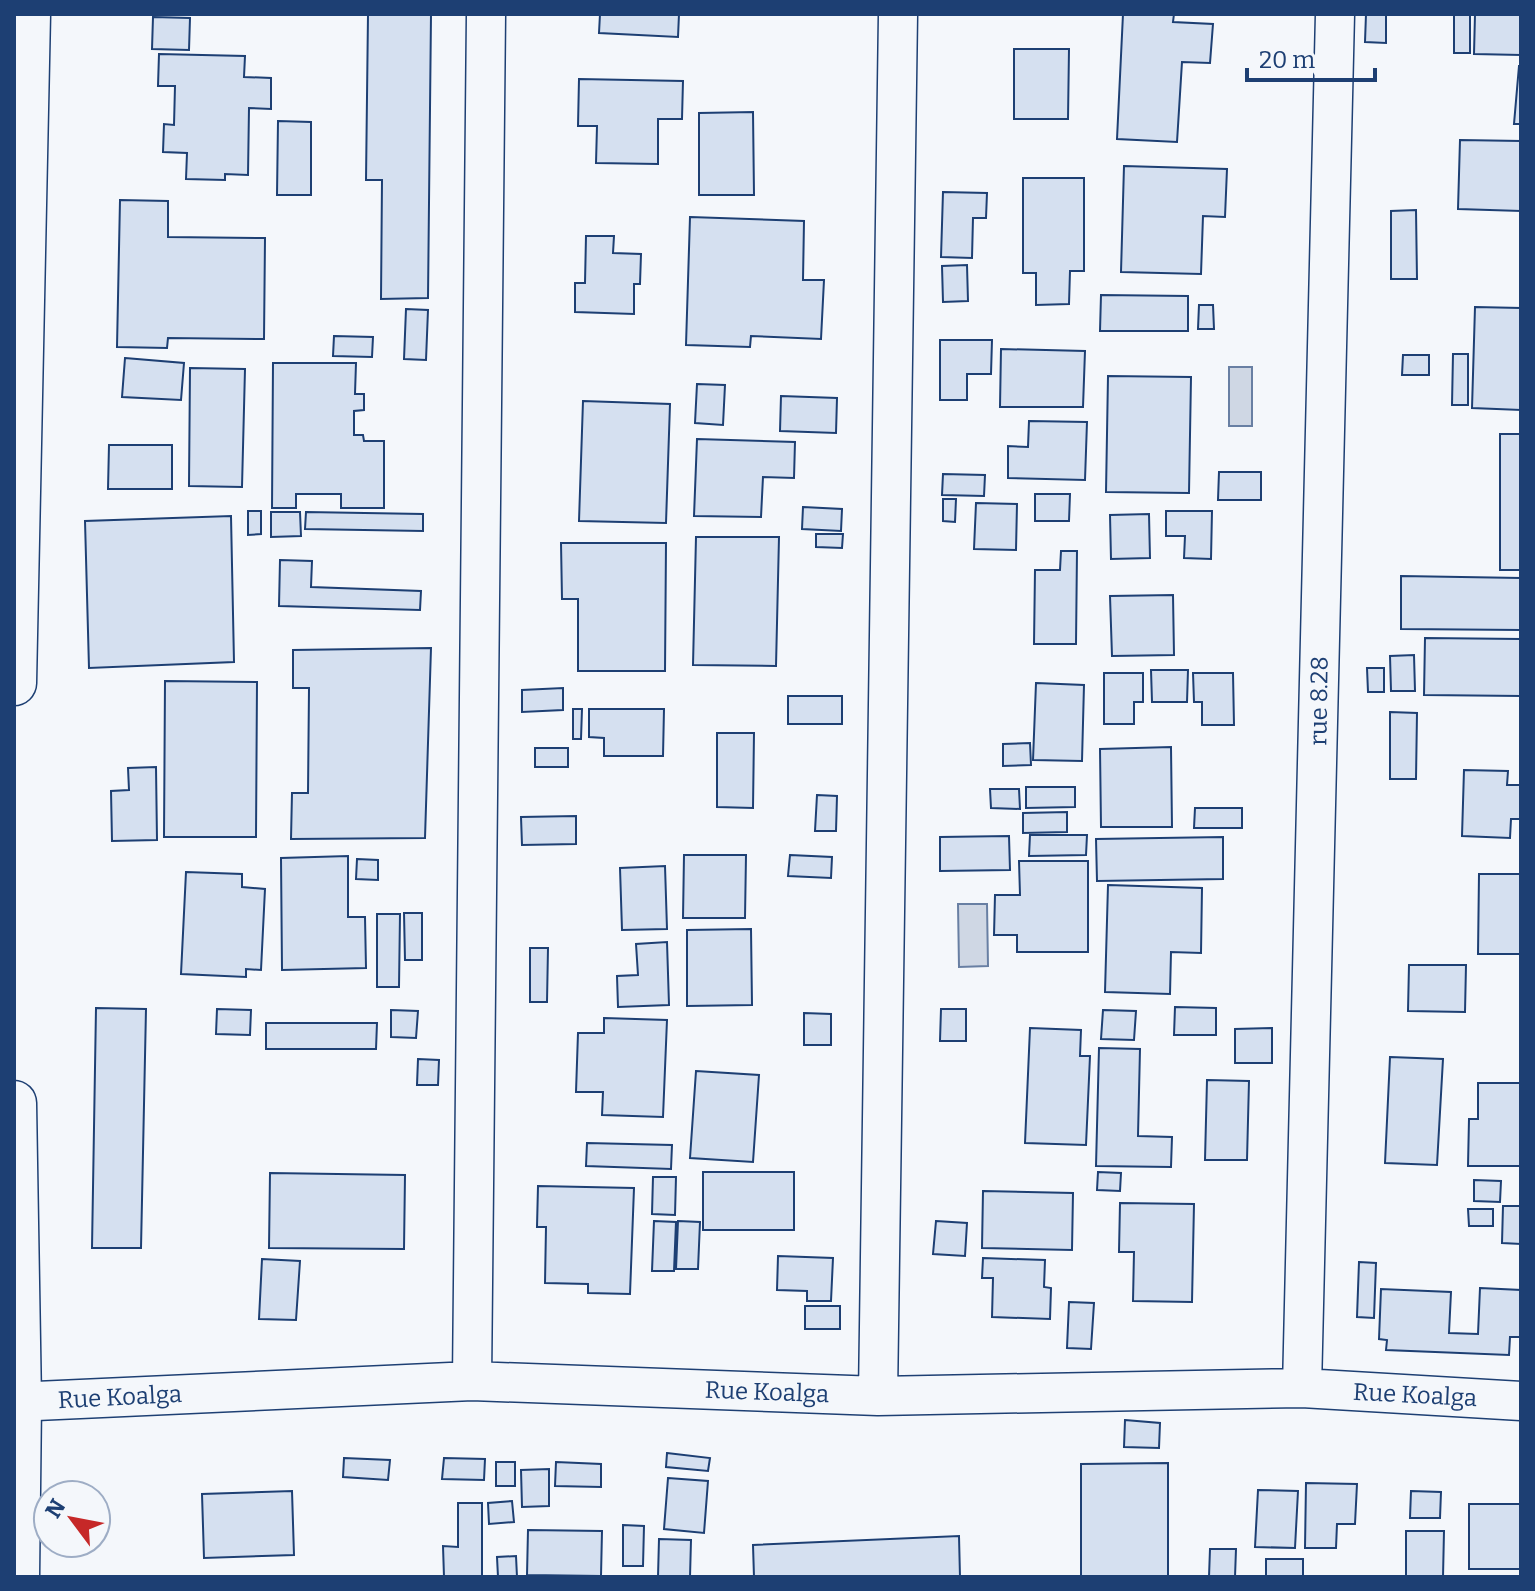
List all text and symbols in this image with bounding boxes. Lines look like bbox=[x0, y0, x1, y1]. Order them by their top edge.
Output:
scale bar bbox=[1247, 32, 1375, 82]
text: 20 m bbox=[1259, 46, 1315, 74]
street label: rue 8.28 bbox=[1304, 656, 1334, 746]
street label: Rue Koalga bbox=[704, 1376, 830, 1408]
street label: Rue Koalga bbox=[1352, 1378, 1478, 1412]
street label: Rue Koalga bbox=[57, 1380, 183, 1414]
north arrow bbox=[32, 1479, 112, 1559]
text: N bbox=[40, 1494, 71, 1523]

